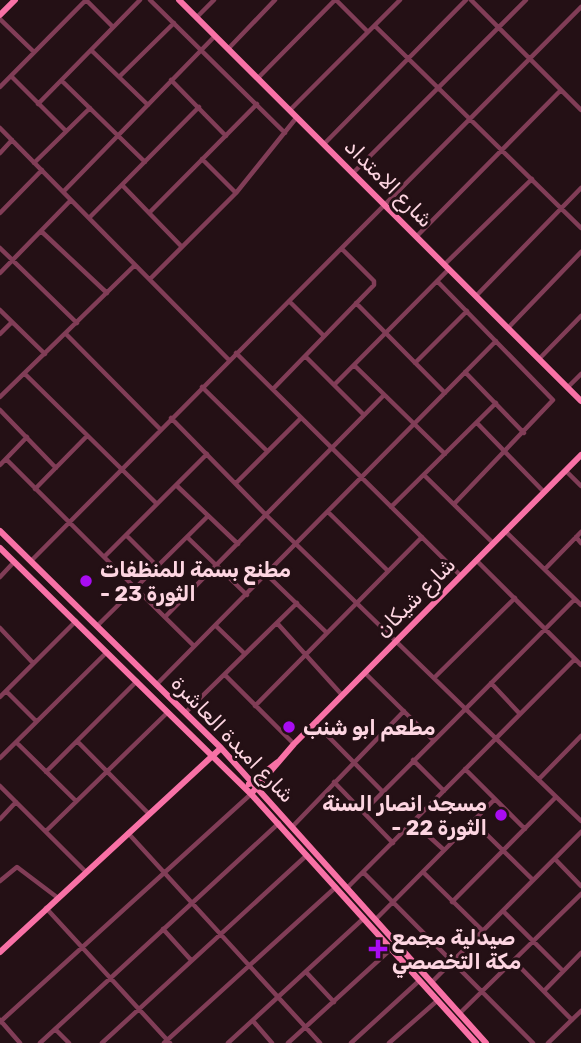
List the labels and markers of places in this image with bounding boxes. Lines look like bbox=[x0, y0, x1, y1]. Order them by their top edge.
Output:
place label: مطنع بسمة للمنظفات - الثورة 23 bbox=[100, 557, 291, 607]
marker: مطنع بسمة للمنظفات - الثورة 23 bbox=[78, 573, 94, 589]
place label: مطعم ابو شنب bbox=[303, 715, 436, 742]
marker: مطعم ابو شنب bbox=[281, 719, 297, 735]
place label: مسجد انصار السنة - الثورة 22 bbox=[322, 791, 487, 841]
marker: مسجد انصار السنة - الثورة 22 bbox=[493, 807, 509, 823]
place label: صيدلية مجمع مكة التخصصي bbox=[392, 925, 521, 978]
marker: صيدلية مجمع مكة التخصصي bbox=[370, 941, 386, 957]

